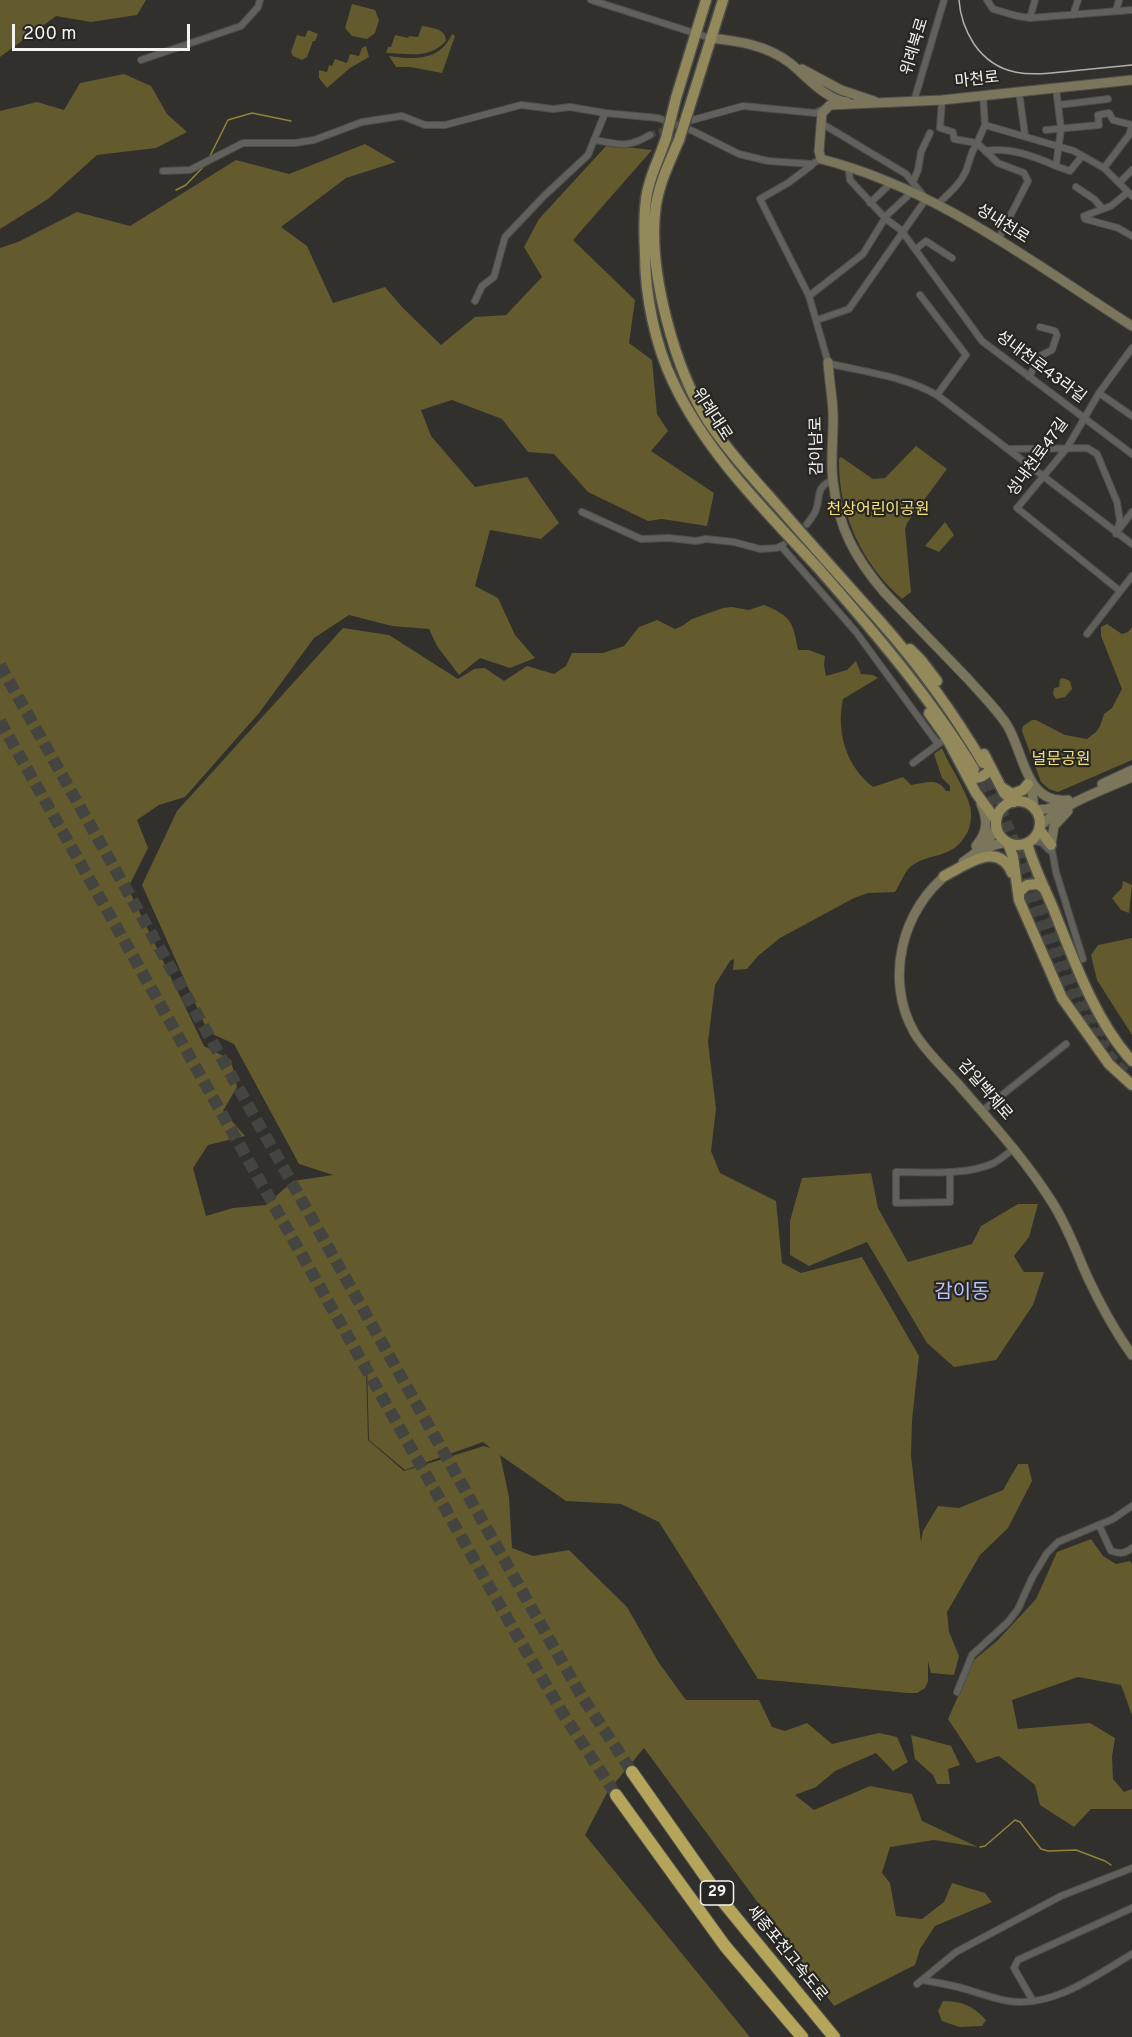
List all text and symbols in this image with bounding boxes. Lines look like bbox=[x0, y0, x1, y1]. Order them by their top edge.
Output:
scale bar bbox=[15, 12, 194, 50]
street label: 위례북로 bbox=[898, 16, 934, 78]
text: 200 m bbox=[23, 23, 76, 46]
street label: 마천로 bbox=[954, 69, 1000, 93]
street label: 성내천로 bbox=[972, 201, 1032, 249]
street label: 성내천로43라길 bbox=[991, 328, 1089, 408]
street label: 위례대로 bbox=[687, 385, 735, 445]
street label: 성내천로47길 bbox=[1004, 415, 1074, 501]
street label: 감이남로 bbox=[808, 416, 828, 476]
park label: 천상어린이공원 bbox=[826, 501, 930, 521]
park label: 널문공원 bbox=[1032, 751, 1090, 771]
street label: 감일백제로 bbox=[953, 1057, 1015, 1125]
district label: 감이동 bbox=[934, 1282, 990, 1306]
road number: 29 bbox=[700, 1881, 734, 1905]
street label: 세종포천고속도로 bbox=[741, 1902, 831, 2006]

